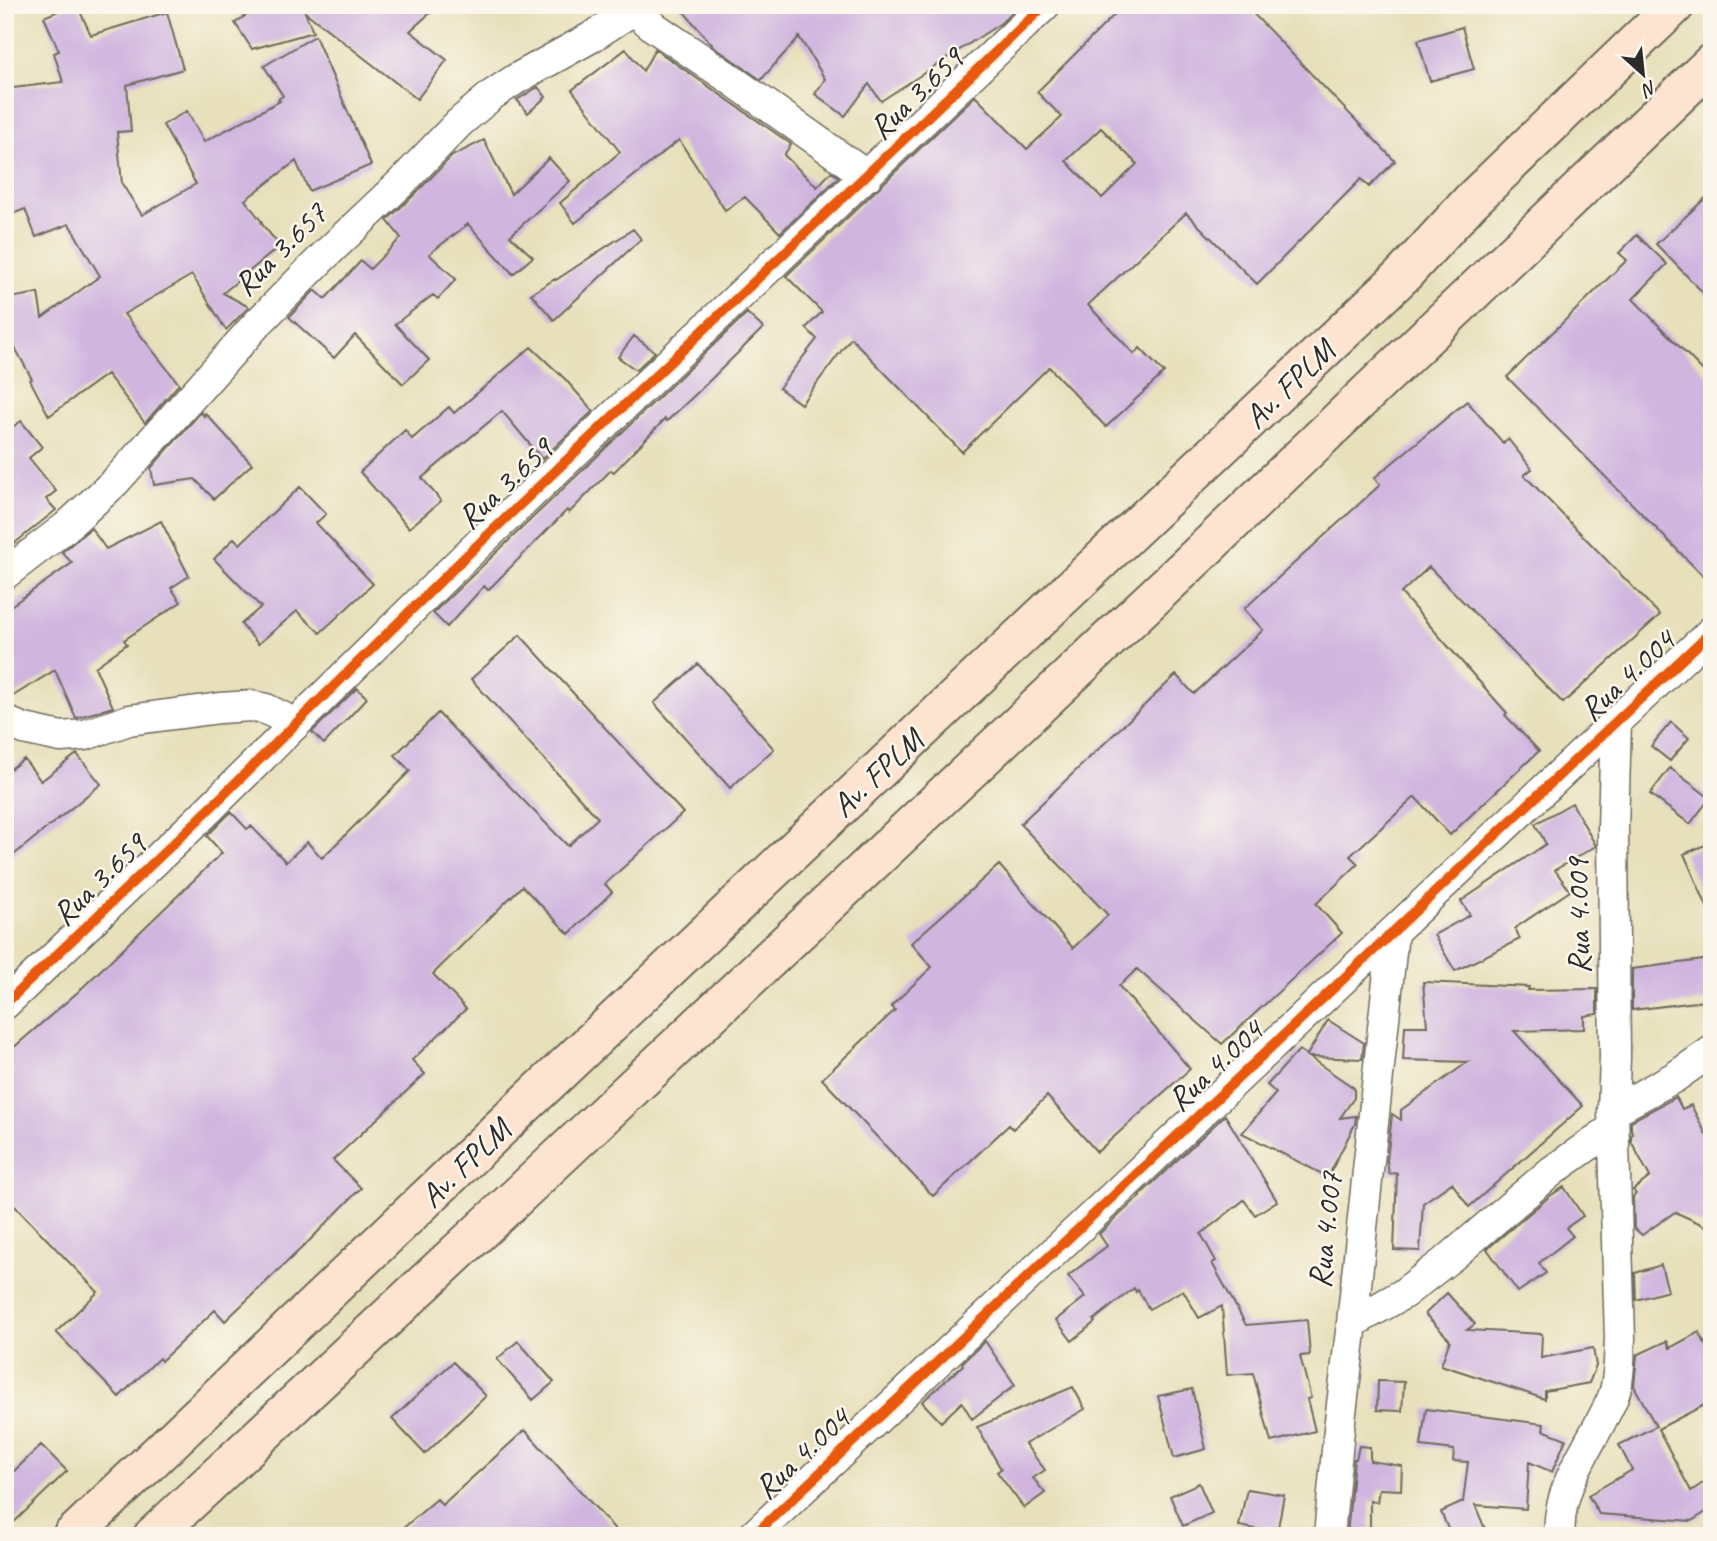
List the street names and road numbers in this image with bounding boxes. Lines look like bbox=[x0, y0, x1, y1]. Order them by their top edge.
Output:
street label: Rua 3.659 bbox=[860, 35, 975, 148]
street label: Rua 3.657 bbox=[224, 192, 337, 305]
street label: Av. FPLM bbox=[1235, 328, 1346, 437]
street label: Rua 3.659 bbox=[448, 426, 564, 538]
street label: Rua 4.004 bbox=[1570, 618, 1686, 730]
street label: Av. FPLM bbox=[822, 718, 934, 826]
street label: Rua 3.659 bbox=[43, 821, 158, 934]
street label: Rua 4.009 bbox=[1556, 854, 1600, 974]
street label: Rua 4.004 bbox=[1158, 1008, 1274, 1120]
street label: Av. FPLM bbox=[411, 1107, 522, 1216]
street label: Rua 4.007 bbox=[1298, 1168, 1352, 1290]
street label: Rua 4.004 bbox=[745, 1396, 861, 1508]

